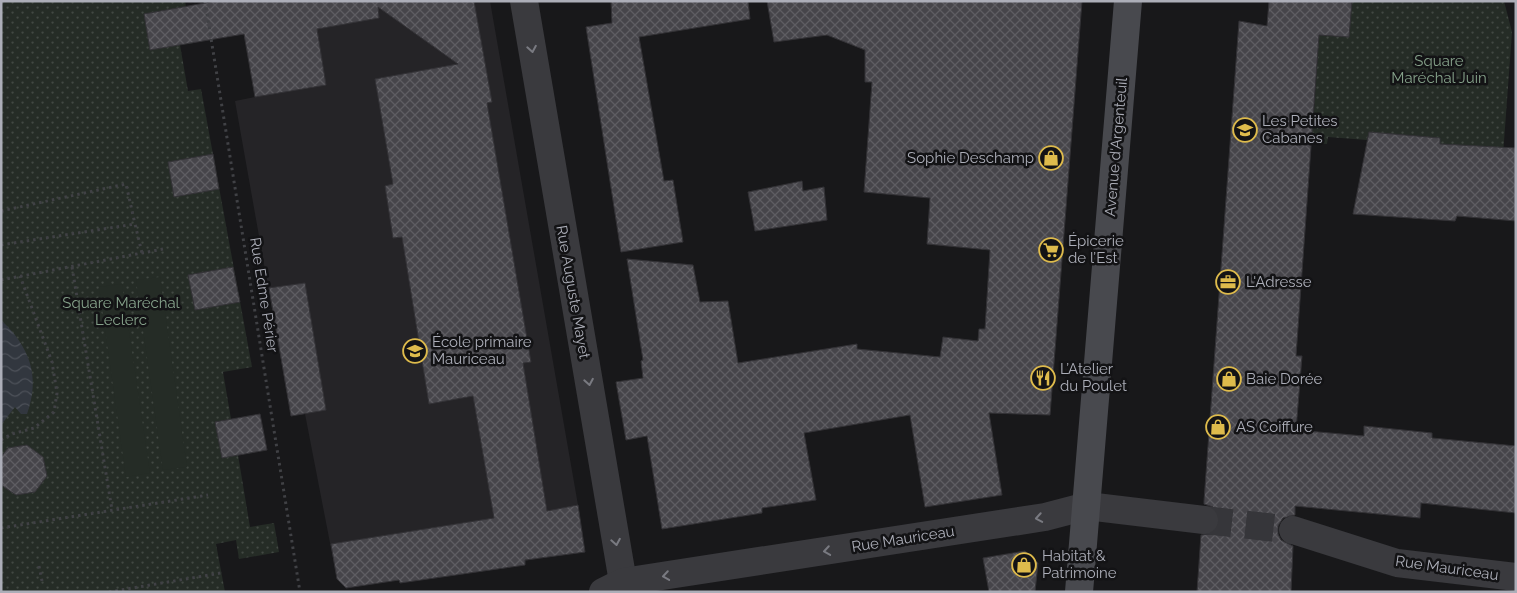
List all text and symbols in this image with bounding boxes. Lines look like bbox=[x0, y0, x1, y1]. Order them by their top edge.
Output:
one-way arrow bbox=[526, 45, 536, 54]
park label: Square Maréchal Juin bbox=[1391, 52, 1487, 87]
street label: Avenue d'Argenteuil bbox=[1101, 76, 1131, 217]
place label: Les Petites Cabanes bbox=[1262, 112, 1338, 147]
school or university icon: Les Petites Cabanes bbox=[1232, 117, 1258, 143]
shop icon: Sophie Deschamp bbox=[1038, 145, 1064, 171]
place label: Sophie Deschamp bbox=[907, 149, 1034, 167]
street label: Rue Auguste Mayet bbox=[552, 224, 594, 360]
place label: Épicerie de l’Est bbox=[1068, 232, 1124, 267]
street label: Rue Edme Périer bbox=[246, 236, 282, 355]
supermarket icon: Épicerie de l’Est bbox=[1038, 237, 1064, 263]
office icon: L'Adresse bbox=[1215, 269, 1241, 295]
place label: L'Adresse bbox=[1246, 273, 1312, 291]
park label: Square Maréchal Leclerc bbox=[62, 294, 181, 329]
place label: École primaire Mauriceau bbox=[432, 333, 532, 368]
school or university icon: École primaire Mauriceau bbox=[402, 338, 428, 364]
place label: L’Atelier du Poulet bbox=[1060, 360, 1127, 395]
restaurant icon: L’Atelier du Poulet bbox=[1030, 365, 1056, 391]
shop icon: Baie Dorée bbox=[1216, 366, 1242, 392]
place label: Baie Dorée bbox=[1246, 370, 1323, 388]
one-way arrow bbox=[583, 378, 593, 386]
shop icon: AS Coiffure bbox=[1205, 414, 1231, 440]
place label: AS Coiffure bbox=[1236, 418, 1313, 436]
one-way arrow bbox=[1035, 512, 1044, 522]
street label: Rue Mauriceau bbox=[850, 522, 956, 556]
one-way arrow bbox=[610, 538, 620, 547]
one-way arrow bbox=[823, 545, 831, 555]
place label: Habitat & Patrimoine bbox=[1042, 547, 1117, 582]
shop icon: Habitat & Patrimoine bbox=[1011, 552, 1037, 578]
street label: Rue Mauriceau bbox=[1394, 552, 1500, 584]
one-way arrow bbox=[662, 570, 671, 580]

